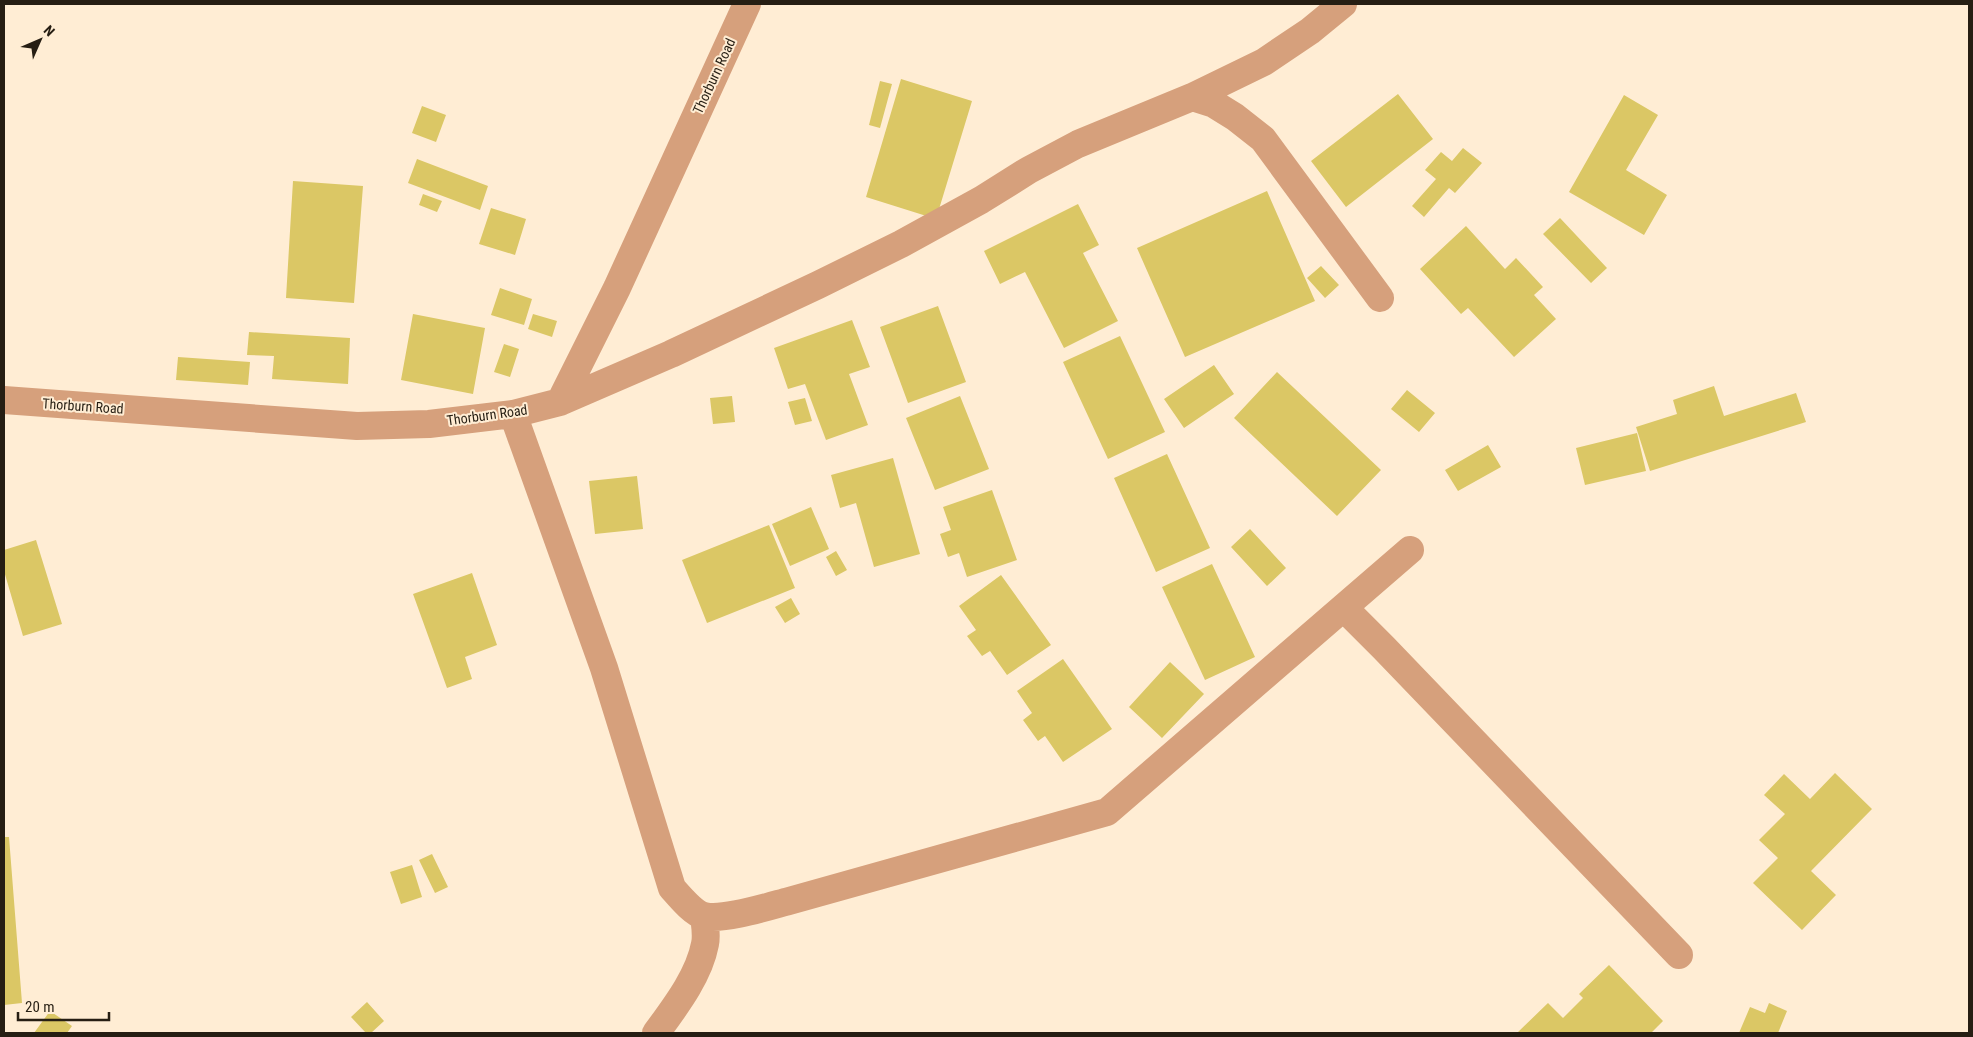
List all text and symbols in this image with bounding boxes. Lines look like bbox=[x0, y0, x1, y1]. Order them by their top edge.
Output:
north arrow bbox=[15, 15, 65, 65]
text: N bbox=[41, 22, 58, 39]
street label: Thorburn Road bbox=[690, 36, 738, 116]
street label: Thorburn Road bbox=[42, 395, 124, 417]
street label: Thorburn Road bbox=[446, 401, 528, 429]
scale bar bbox=[18, 990, 109, 1022]
text: 20 m bbox=[25, 998, 55, 1016]

